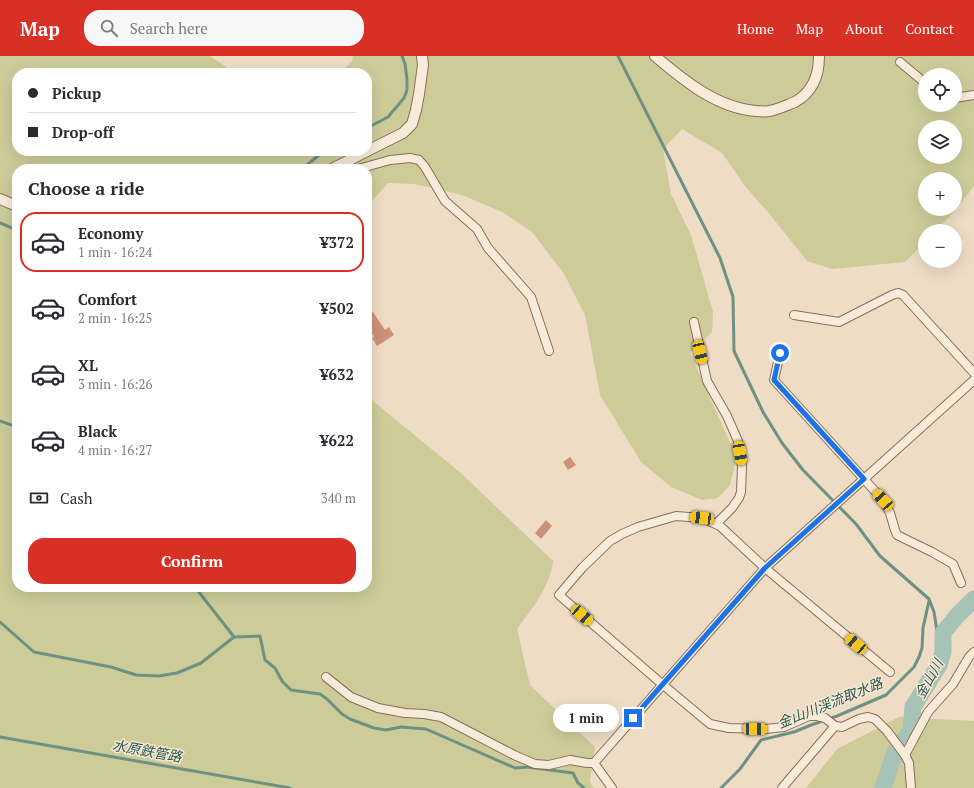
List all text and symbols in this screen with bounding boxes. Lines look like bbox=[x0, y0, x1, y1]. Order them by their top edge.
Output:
search box bbox=[84, 10, 364, 46]
text: Map bbox=[20, 16, 60, 41]
icon: search bbox=[98, 17, 120, 39]
text: Search here bbox=[130, 18, 208, 38]
text: Home bbox=[737, 19, 774, 38]
text: Map bbox=[796, 19, 823, 38]
text: About bbox=[845, 19, 883, 38]
text: Contact bbox=[905, 19, 954, 38]
map controls bbox=[918, 68, 962, 268]
button: locate bbox=[918, 68, 962, 112]
text: Pickup bbox=[52, 83, 101, 103]
button: layers bbox=[918, 120, 962, 164]
text: Drop-off bbox=[52, 122, 114, 142]
button: + bbox=[918, 172, 962, 216]
text: Choose a ride bbox=[28, 176, 144, 200]
text: Economy bbox=[78, 223, 143, 243]
icon: car bbox=[30, 224, 66, 260]
button: − bbox=[918, 224, 962, 268]
text: ¥372 bbox=[320, 232, 354, 252]
text: 1 min · 16:24 bbox=[78, 243, 152, 261]
text: Comfort bbox=[78, 289, 137, 309]
icon: car bbox=[30, 290, 66, 326]
text: ¥502 bbox=[320, 298, 354, 318]
text: 2 min · 16:25 bbox=[78, 309, 152, 327]
car bbox=[691, 339, 709, 365]
route start bbox=[771, 344, 789, 362]
text: XL bbox=[78, 355, 98, 375]
icon: car bbox=[30, 356, 66, 392]
text: ¥632 bbox=[320, 364, 354, 384]
text: 3 min · 16:26 bbox=[78, 375, 152, 393]
text: Black bbox=[78, 421, 117, 441]
icon: car bbox=[30, 422, 66, 458]
text: ¥622 bbox=[320, 430, 354, 450]
car bbox=[732, 440, 748, 466]
text: 4 min · 16:27 bbox=[78, 441, 152, 459]
icon: cash bbox=[28, 487, 50, 509]
car bbox=[871, 487, 895, 513]
text: Cash bbox=[60, 488, 93, 508]
text: 340 m bbox=[321, 489, 356, 507]
car bbox=[689, 511, 715, 525]
button: Confirm bbox=[28, 538, 356, 584]
car bbox=[569, 603, 595, 627]
car bbox=[843, 632, 869, 656]
water label: 金山川 bbox=[910, 654, 948, 702]
water label: 金山川渓流取水路 bbox=[774, 672, 886, 732]
callout: 1 min bbox=[553, 704, 619, 732]
text: 1 min bbox=[568, 709, 604, 727]
route end bbox=[624, 709, 642, 727]
car bbox=[743, 723, 767, 735]
water label: 水原鉄管路 bbox=[111, 735, 184, 766]

